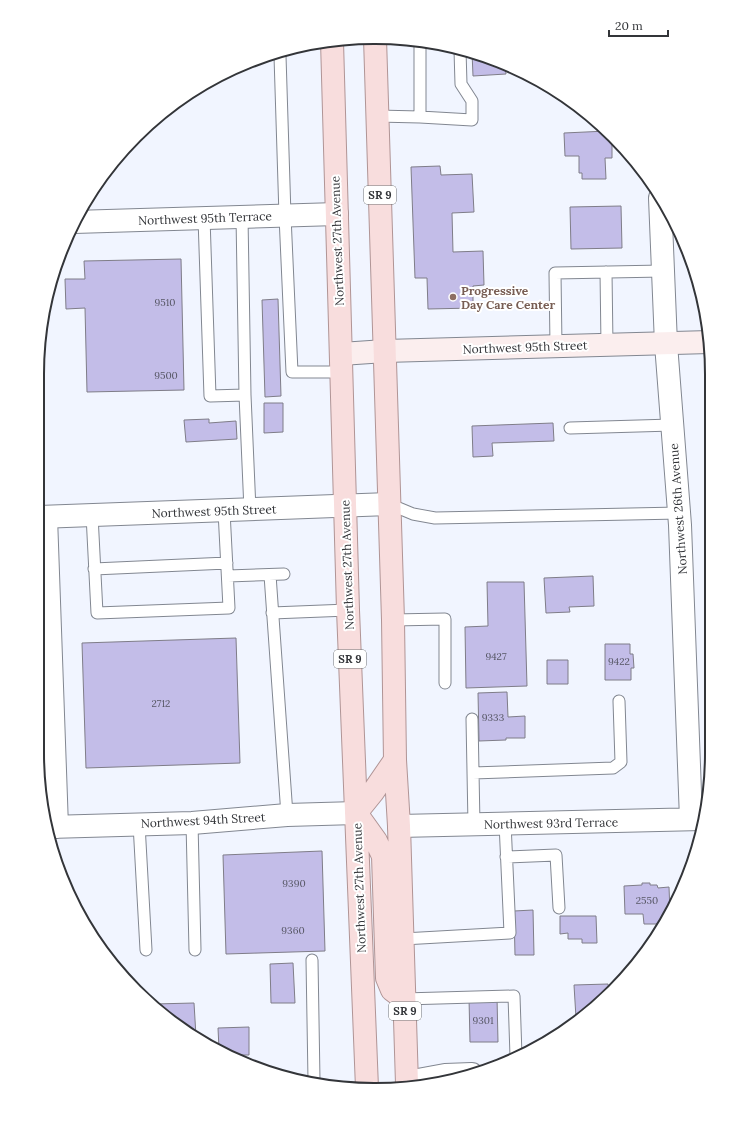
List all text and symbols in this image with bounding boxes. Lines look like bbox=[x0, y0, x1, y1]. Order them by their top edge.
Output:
scale bar bbox=[609, 12, 668, 38]
text: 20 m bbox=[615, 18, 643, 33]
street label: Northwest 27th Avenue bbox=[327, 175, 347, 306]
road number: SR 9 bbox=[364, 186, 396, 204]
street label: Northwest 95th Terrace bbox=[138, 208, 273, 228]
place label: Progressive Day Care Center bbox=[461, 283, 555, 312]
marker: Progressive Day Care Center bbox=[448, 292, 458, 302]
house number: 9510 bbox=[154, 296, 176, 309]
street label: Northwest 95th Street bbox=[462, 337, 588, 357]
house number: 9500 bbox=[154, 369, 178, 382]
street label: Northwest 26th Avenue bbox=[666, 442, 690, 575]
street label: Northwest 27th Avenue bbox=[337, 499, 357, 630]
street label: Northwest 95th Street bbox=[151, 501, 277, 521]
road number: SR 9 bbox=[334, 650, 366, 668]
house number: 9427 bbox=[485, 650, 507, 663]
house number: 9422 bbox=[608, 655, 630, 668]
house number: 2712 bbox=[152, 697, 171, 710]
house number: 9333 bbox=[482, 711, 505, 724]
street label: Northwest 94th Street bbox=[140, 809, 266, 831]
street label: Northwest 93rd Terrace bbox=[484, 814, 619, 832]
street label: Northwest 27th Avenue bbox=[349, 822, 369, 953]
house number: 9390 bbox=[282, 877, 306, 890]
house number: 2550 bbox=[636, 894, 658, 907]
house number: 9360 bbox=[281, 924, 305, 937]
road number: SR 9 bbox=[389, 1002, 421, 1020]
house number: 9301 bbox=[472, 1014, 494, 1027]

